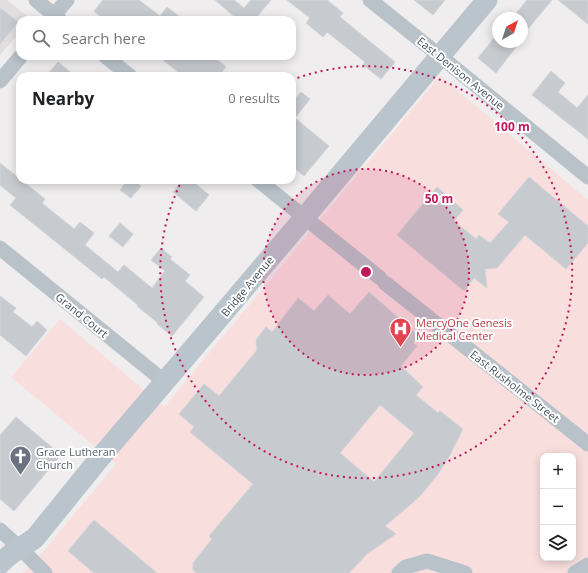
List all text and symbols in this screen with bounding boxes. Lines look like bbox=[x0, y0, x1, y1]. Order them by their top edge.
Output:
north arrow bbox=[492, 12, 528, 48]
search box bbox=[16, 16, 296, 60]
icon: search bbox=[30, 27, 52, 49]
text: Search here bbox=[62, 28, 146, 48]
street label: East Denison Avenue bbox=[414, 33, 508, 113]
text: Nearby bbox=[32, 87, 94, 110]
text: 0 results bbox=[228, 89, 280, 107]
text: 100 m bbox=[494, 118, 530, 135]
text: 50 m bbox=[425, 190, 453, 207]
street label: Bridge Avenue bbox=[217, 253, 277, 319]
centre of rings bbox=[359, 265, 373, 279]
street label: Grand Court bbox=[53, 289, 112, 341]
hospital icon: MercyOne Genesis Medical Center bbox=[388, 315, 414, 348]
place label: MercyOne Genesis Medical Center bbox=[416, 315, 512, 343]
street label: East Rusholme Street bbox=[467, 347, 563, 426]
church icon: Grace Lutheran Church bbox=[8, 444, 34, 477]
place label: Grace Lutheran Church bbox=[36, 444, 116, 472]
map controls bbox=[540, 453, 576, 561]
button: + bbox=[540, 453, 576, 489]
button: − bbox=[540, 489, 576, 525]
button: layers bbox=[540, 525, 576, 561]

